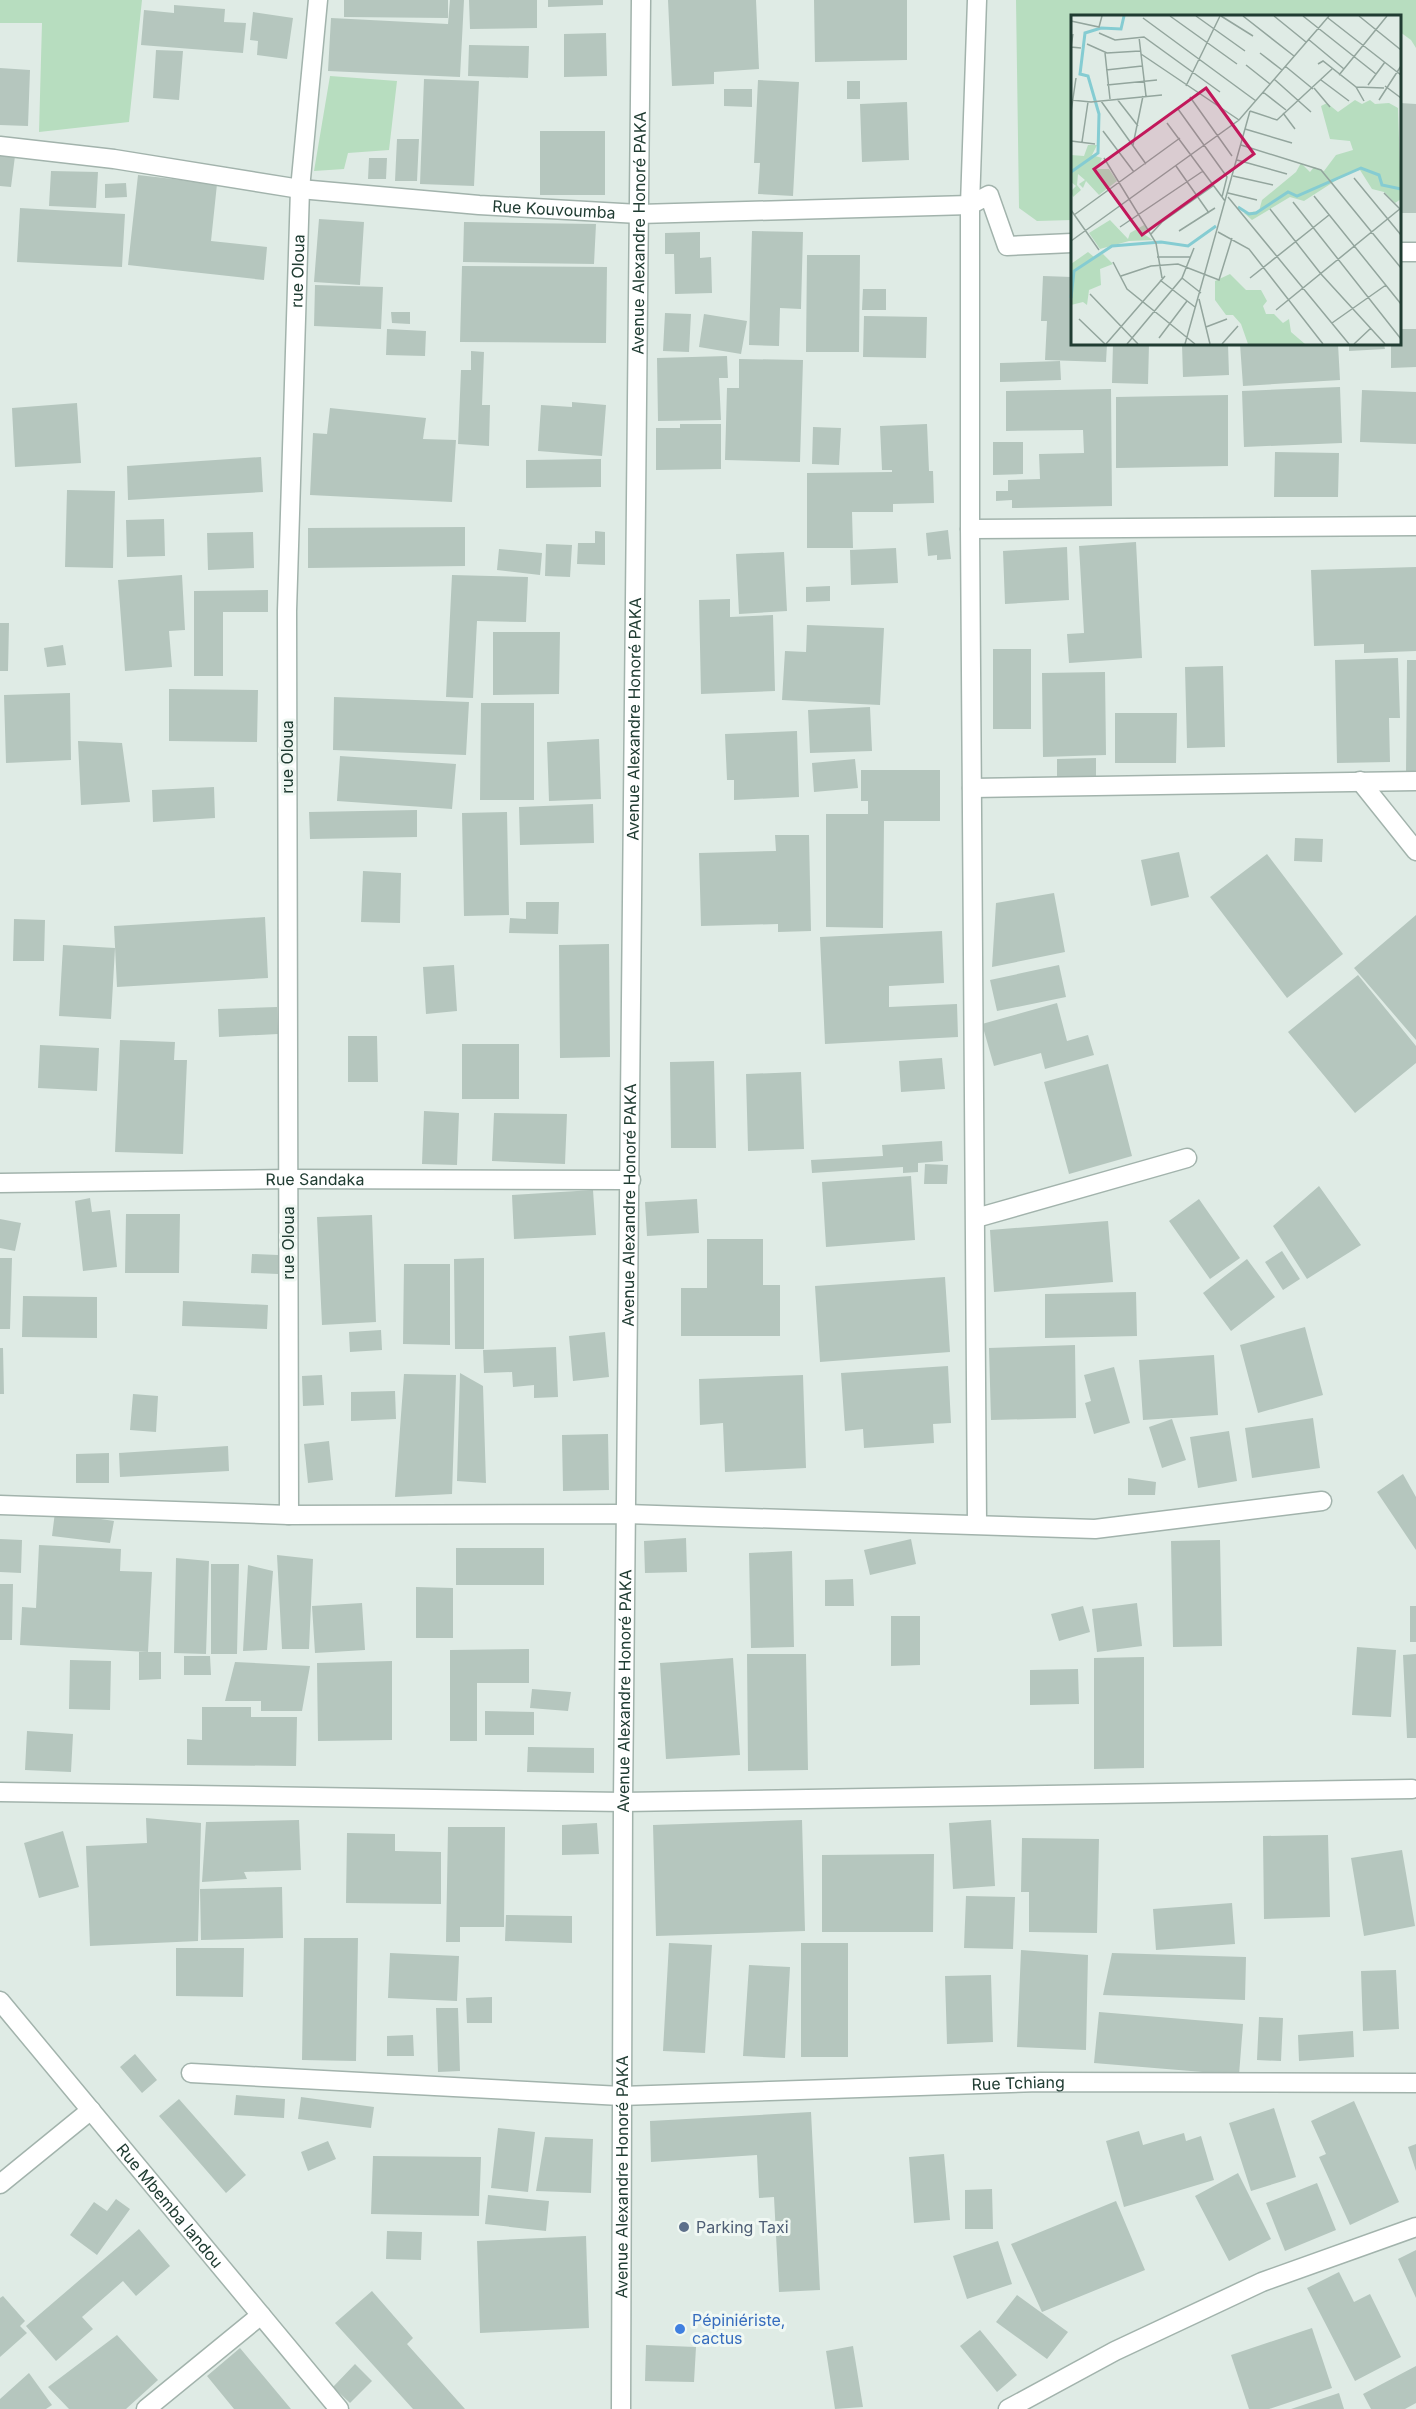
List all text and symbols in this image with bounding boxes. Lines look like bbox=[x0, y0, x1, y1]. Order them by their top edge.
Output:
inset map bbox=[1071, 15, 1401, 345]
street label: Avenue Alexandre Honoré PAKA bbox=[627, 111, 650, 355]
street label: Rue Kouvoumba bbox=[492, 196, 616, 223]
street label: rue Oloua bbox=[286, 234, 309, 308]
street label: Avenue Alexandre Honoré PAKA bbox=[623, 597, 645, 841]
street label: rue Oloua bbox=[277, 720, 297, 794]
street label: Avenue Alexandre Honoré PAKA bbox=[618, 1083, 640, 1327]
street label: Rue Sandaka bbox=[265, 1169, 364, 1189]
street label: rue Oloua bbox=[278, 1206, 298, 1280]
street label: Avenue Alexandre Honoré PAKA bbox=[613, 1569, 635, 1813]
street label: Avenue Alexandre Honoré PAKA bbox=[611, 2055, 632, 2299]
street label: Rue Tchiang bbox=[971, 2072, 1065, 2094]
street label: Rue Mbemba landou bbox=[113, 2139, 227, 2272]
place label: Parking Taxi bbox=[696, 2217, 789, 2237]
marker: Parking Taxi bbox=[677, 2220, 691, 2234]
place label: Pépiniériste, cactus bbox=[692, 2310, 785, 2348]
marker: Pépiniériste, cactus bbox=[673, 2322, 687, 2336]

